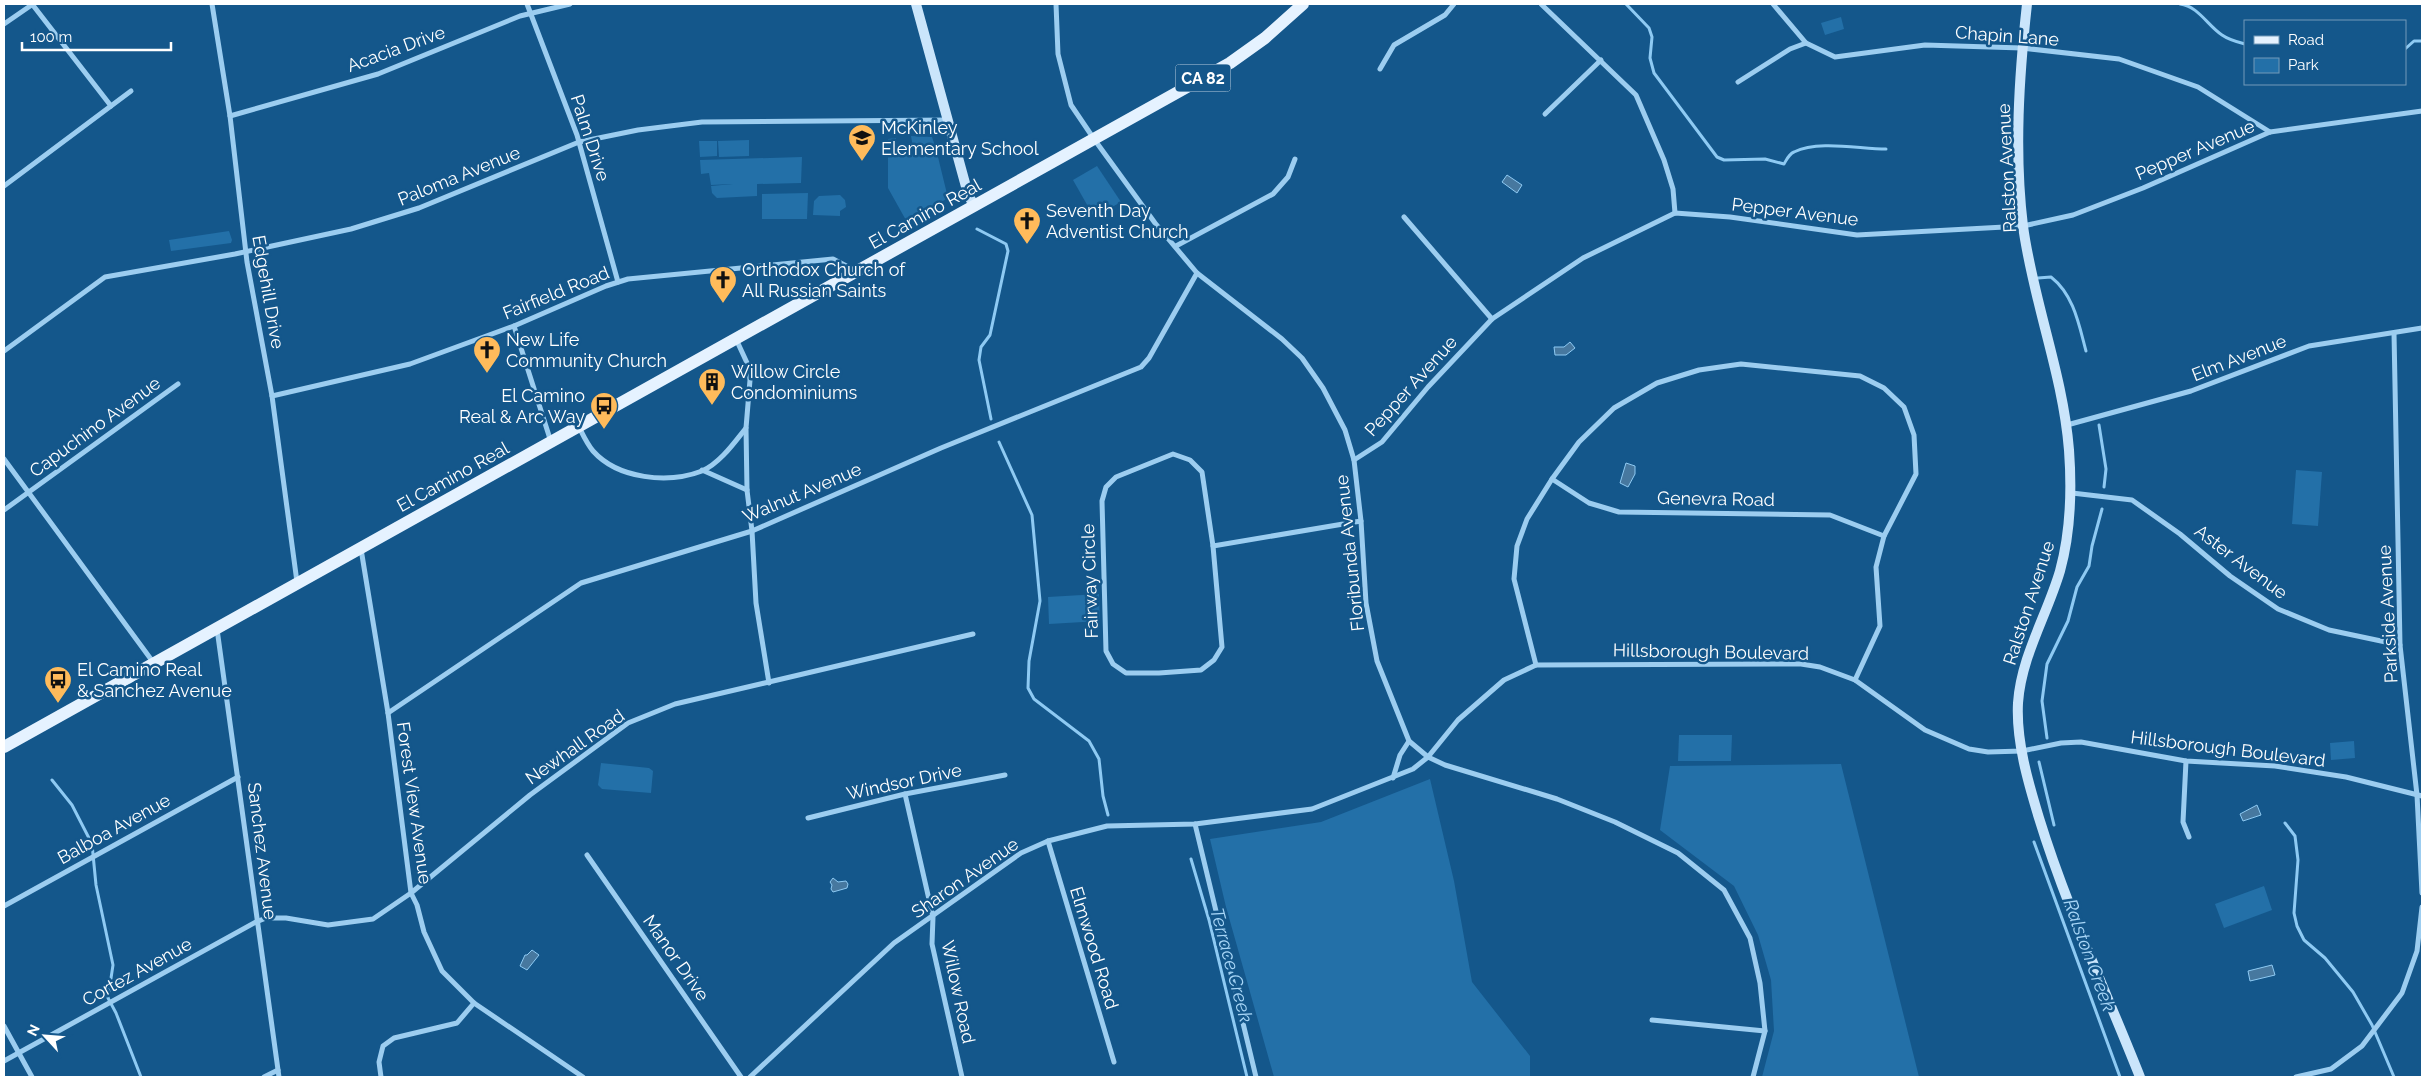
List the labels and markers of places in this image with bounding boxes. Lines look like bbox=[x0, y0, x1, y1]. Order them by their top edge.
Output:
place label: McKinley Elementary School bbox=[881, 117, 1039, 159]
school or university icon: McKinley Elementary School bbox=[847, 123, 877, 162]
place label: Seventh Day Adventist Church bbox=[1046, 200, 1189, 242]
church icon: Seventh Day Adventist Church bbox=[1012, 206, 1042, 245]
place label: Orthodox Church of All Russian Saints bbox=[742, 259, 906, 301]
church icon: Orthodox Church of All Russian Saints bbox=[708, 265, 738, 304]
place label: New Life Community Church bbox=[506, 329, 667, 371]
church icon: New Life Community Church bbox=[472, 335, 502, 374]
place label: Willow Circle Condominiums bbox=[731, 361, 858, 403]
building icon: Willow Circle Condominiums bbox=[697, 367, 727, 406]
place label: El Camino Real & Arc Way bbox=[459, 385, 585, 427]
bus stop icon: El Camino Real & Arc Way bbox=[589, 391, 619, 430]
place label: El Camino Real & Sanchez Avenue bbox=[77, 659, 232, 701]
bus stop icon: El Camino Real & Sanchez Avenue bbox=[43, 665, 73, 704]

